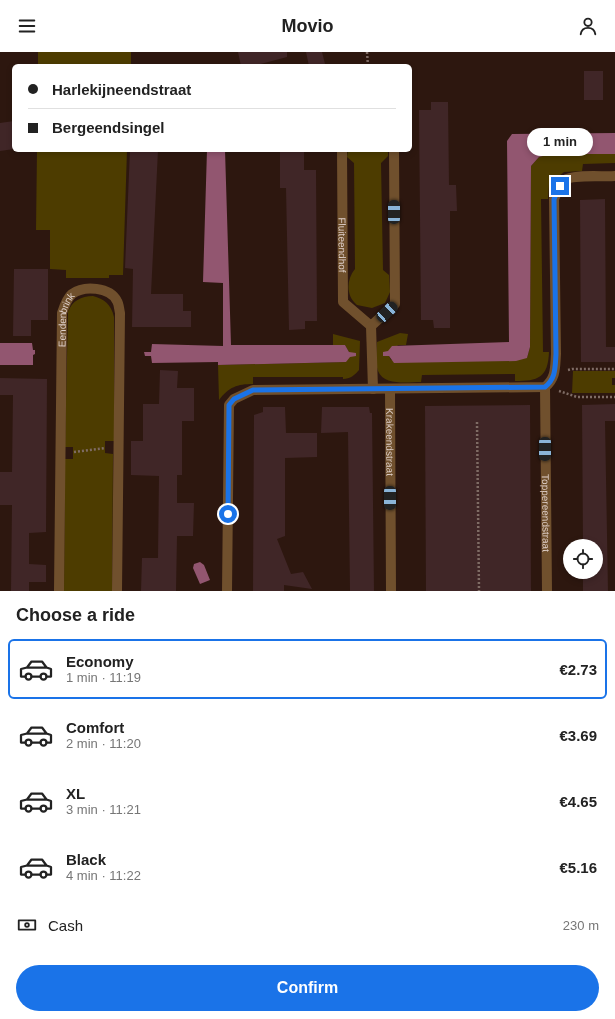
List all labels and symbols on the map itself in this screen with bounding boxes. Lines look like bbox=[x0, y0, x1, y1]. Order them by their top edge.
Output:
callout: 1 min bbox=[527, 128, 593, 156]
route end bbox=[551, 177, 569, 195]
car bbox=[388, 200, 400, 224]
street label: Fluiteendhof bbox=[336, 217, 348, 273]
street label: Eendenbrink bbox=[57, 289, 77, 347]
car bbox=[374, 299, 400, 325]
street label: Krakeendstraat bbox=[384, 408, 395, 476]
car bbox=[539, 437, 551, 461]
street label: Toppereendstraat bbox=[540, 474, 552, 552]
car bbox=[384, 486, 396, 510]
route start bbox=[219, 505, 237, 523]

